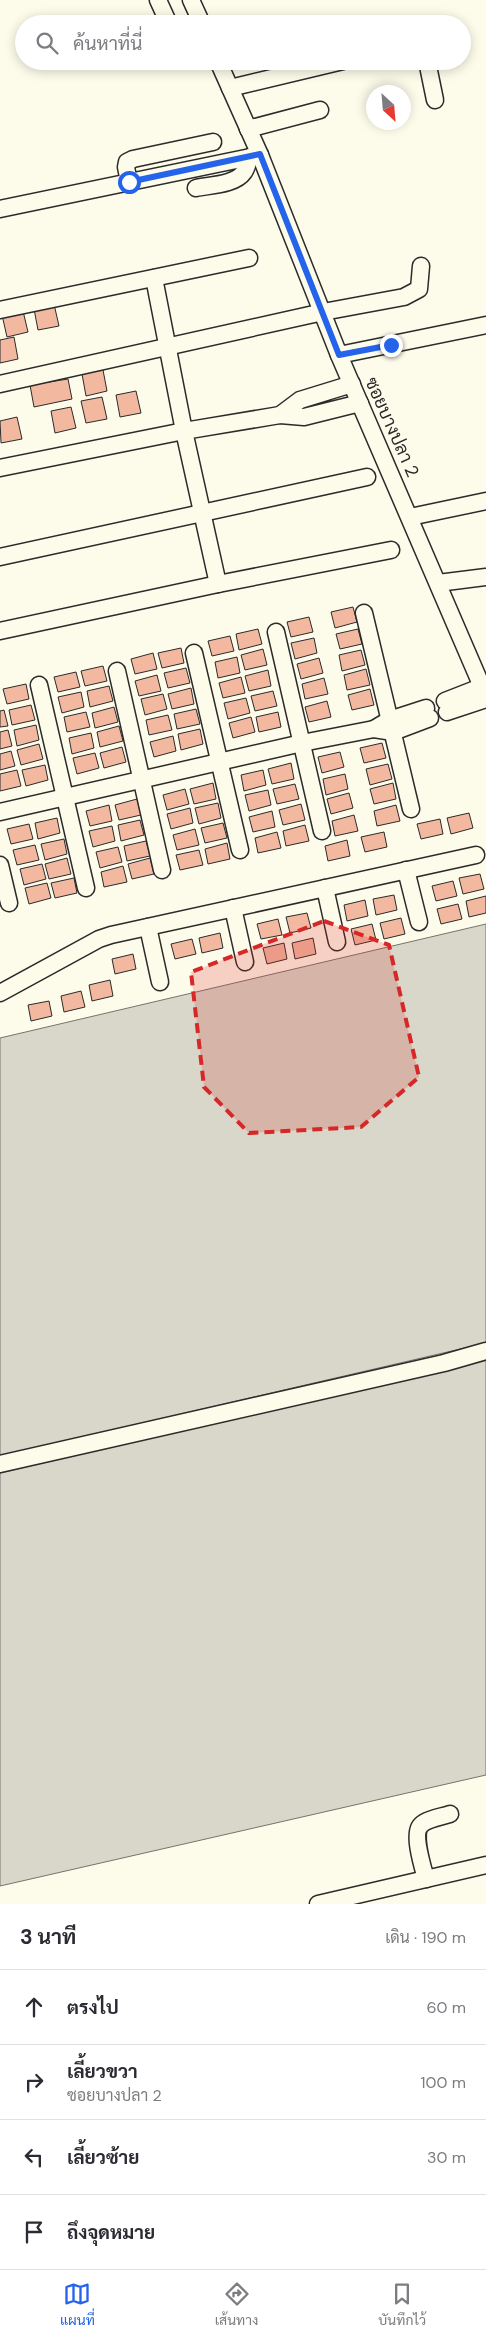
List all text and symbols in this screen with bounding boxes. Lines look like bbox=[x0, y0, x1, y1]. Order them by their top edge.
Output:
search box bbox=[15, 15, 471, 70]
icon: search bbox=[33, 29, 61, 57]
text: ค้นหาที่นี่ bbox=[73, 31, 142, 56]
north arrow bbox=[366, 85, 411, 130]
route start bbox=[118, 171, 141, 194]
route end bbox=[380, 334, 403, 357]
street label: ซอยบางปลา 2 bbox=[359, 373, 425, 481]
text: 3 นาที bbox=[20, 1923, 76, 1951]
text: เดิน · 190 m bbox=[385, 1927, 466, 1948]
icon: ahead bbox=[20, 1993, 48, 2021]
text: ตรงไป bbox=[67, 1995, 119, 2020]
text: 60 m bbox=[426, 1997, 466, 2018]
text: เลี้ยวขวา bbox=[67, 2059, 138, 2084]
icon: right bbox=[20, 2068, 48, 2096]
text: 100 m bbox=[421, 2072, 466, 2093]
text: ซอยบางปลา 2 bbox=[67, 2085, 162, 2106]
icon: left bbox=[20, 2143, 48, 2171]
text: เลี้ยวซ้าย bbox=[67, 2145, 139, 2170]
text: 30 m bbox=[427, 2147, 466, 2168]
icon: arrive bbox=[20, 2218, 48, 2246]
text: ถึงจุดหมาย bbox=[67, 2220, 155, 2245]
tab: แผนที่ bbox=[60, 2280, 95, 2329]
tab: เส้นทาง bbox=[215, 2280, 258, 2329]
tab: บันทึกไว้ bbox=[378, 2280, 426, 2329]

